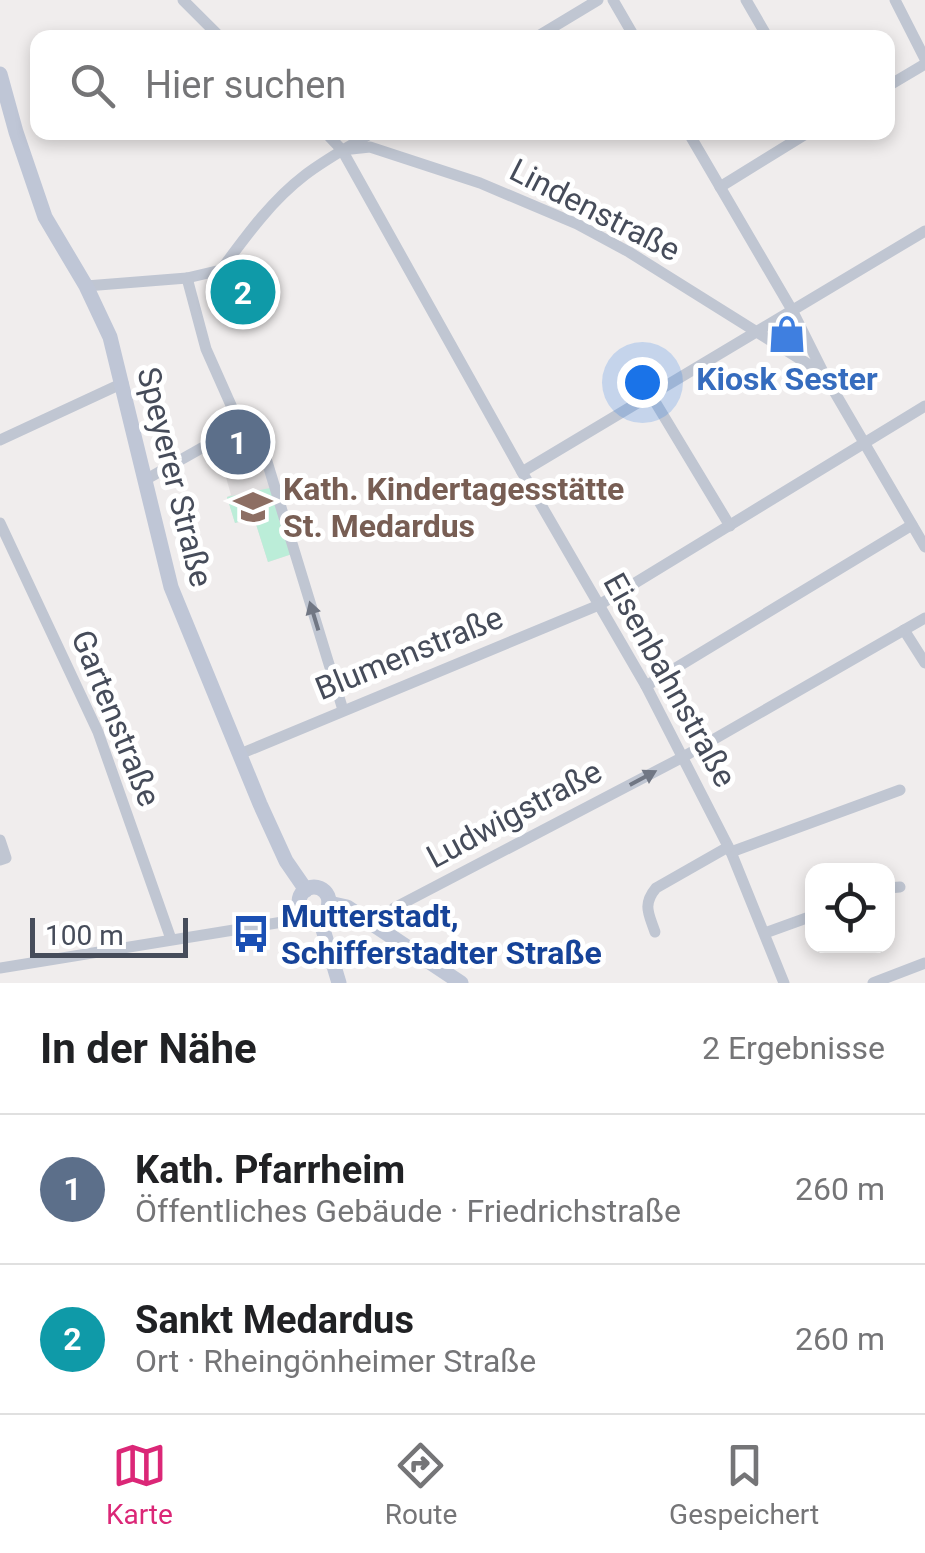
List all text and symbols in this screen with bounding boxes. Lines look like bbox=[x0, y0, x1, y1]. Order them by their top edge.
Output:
search box bbox=[30, 30, 895, 140]
icon: search bbox=[65, 58, 120, 113]
text: Hier suchen bbox=[145, 63, 346, 107]
street label: Lindenstraße bbox=[504, 151, 686, 269]
pin: 2 bbox=[210, 254, 276, 330]
shop icon: Kiosk Sester bbox=[766, 313, 808, 355]
your location bbox=[617, 357, 668, 408]
place label: Kiosk Sester bbox=[696, 360, 878, 398]
street label: Speyerer Straße bbox=[129, 363, 221, 591]
pin: 1 bbox=[206, 404, 270, 480]
place label: Kath. Kindertagesstätte St. Medardus bbox=[283, 470, 624, 545]
school or university icon: Kath. Kindertagesstätte St. Medardus bbox=[232, 486, 274, 528]
street label: Eisenbahnstraße bbox=[596, 567, 744, 793]
street label: Blumenstraße bbox=[310, 598, 508, 708]
one-way arrow bbox=[306, 601, 321, 631]
street label: Gartenstraße bbox=[63, 624, 169, 812]
street label: Ludwigstraße bbox=[420, 752, 608, 876]
one-way arrow bbox=[629, 769, 658, 786]
map controls bbox=[805, 863, 895, 953]
button: locate bbox=[805, 863, 895, 953]
place label: Mutterstadt, Schifferstadter Straße bbox=[281, 897, 602, 972]
scale bar bbox=[30, 913, 188, 958]
bus stop icon: Mutterstadt, Schifferstadter Straße bbox=[230, 913, 272, 955]
text: 100 m bbox=[45, 919, 124, 952]
text: In der Nähe bbox=[40, 1024, 257, 1073]
text: 2 Ergebnisse bbox=[702, 1029, 885, 1067]
text: Kath. Pfarrheim bbox=[135, 1148, 405, 1192]
text: 1 bbox=[63, 1170, 82, 1208]
text: 260 m bbox=[795, 1170, 885, 1208]
text: Öffentliches Gebäude · Friedrichstraße bbox=[135, 1192, 681, 1230]
text: Sankt Medardus bbox=[135, 1298, 414, 1342]
text: 2 bbox=[63, 1320, 82, 1358]
text: 260 m bbox=[795, 1320, 885, 1358]
text: Ort · Rheingönheimer Straße bbox=[135, 1342, 536, 1380]
tab: Karte bbox=[106, 1438, 173, 1531]
tab: Route bbox=[385, 1438, 457, 1531]
tab: Gespeichert bbox=[669, 1438, 819, 1531]

